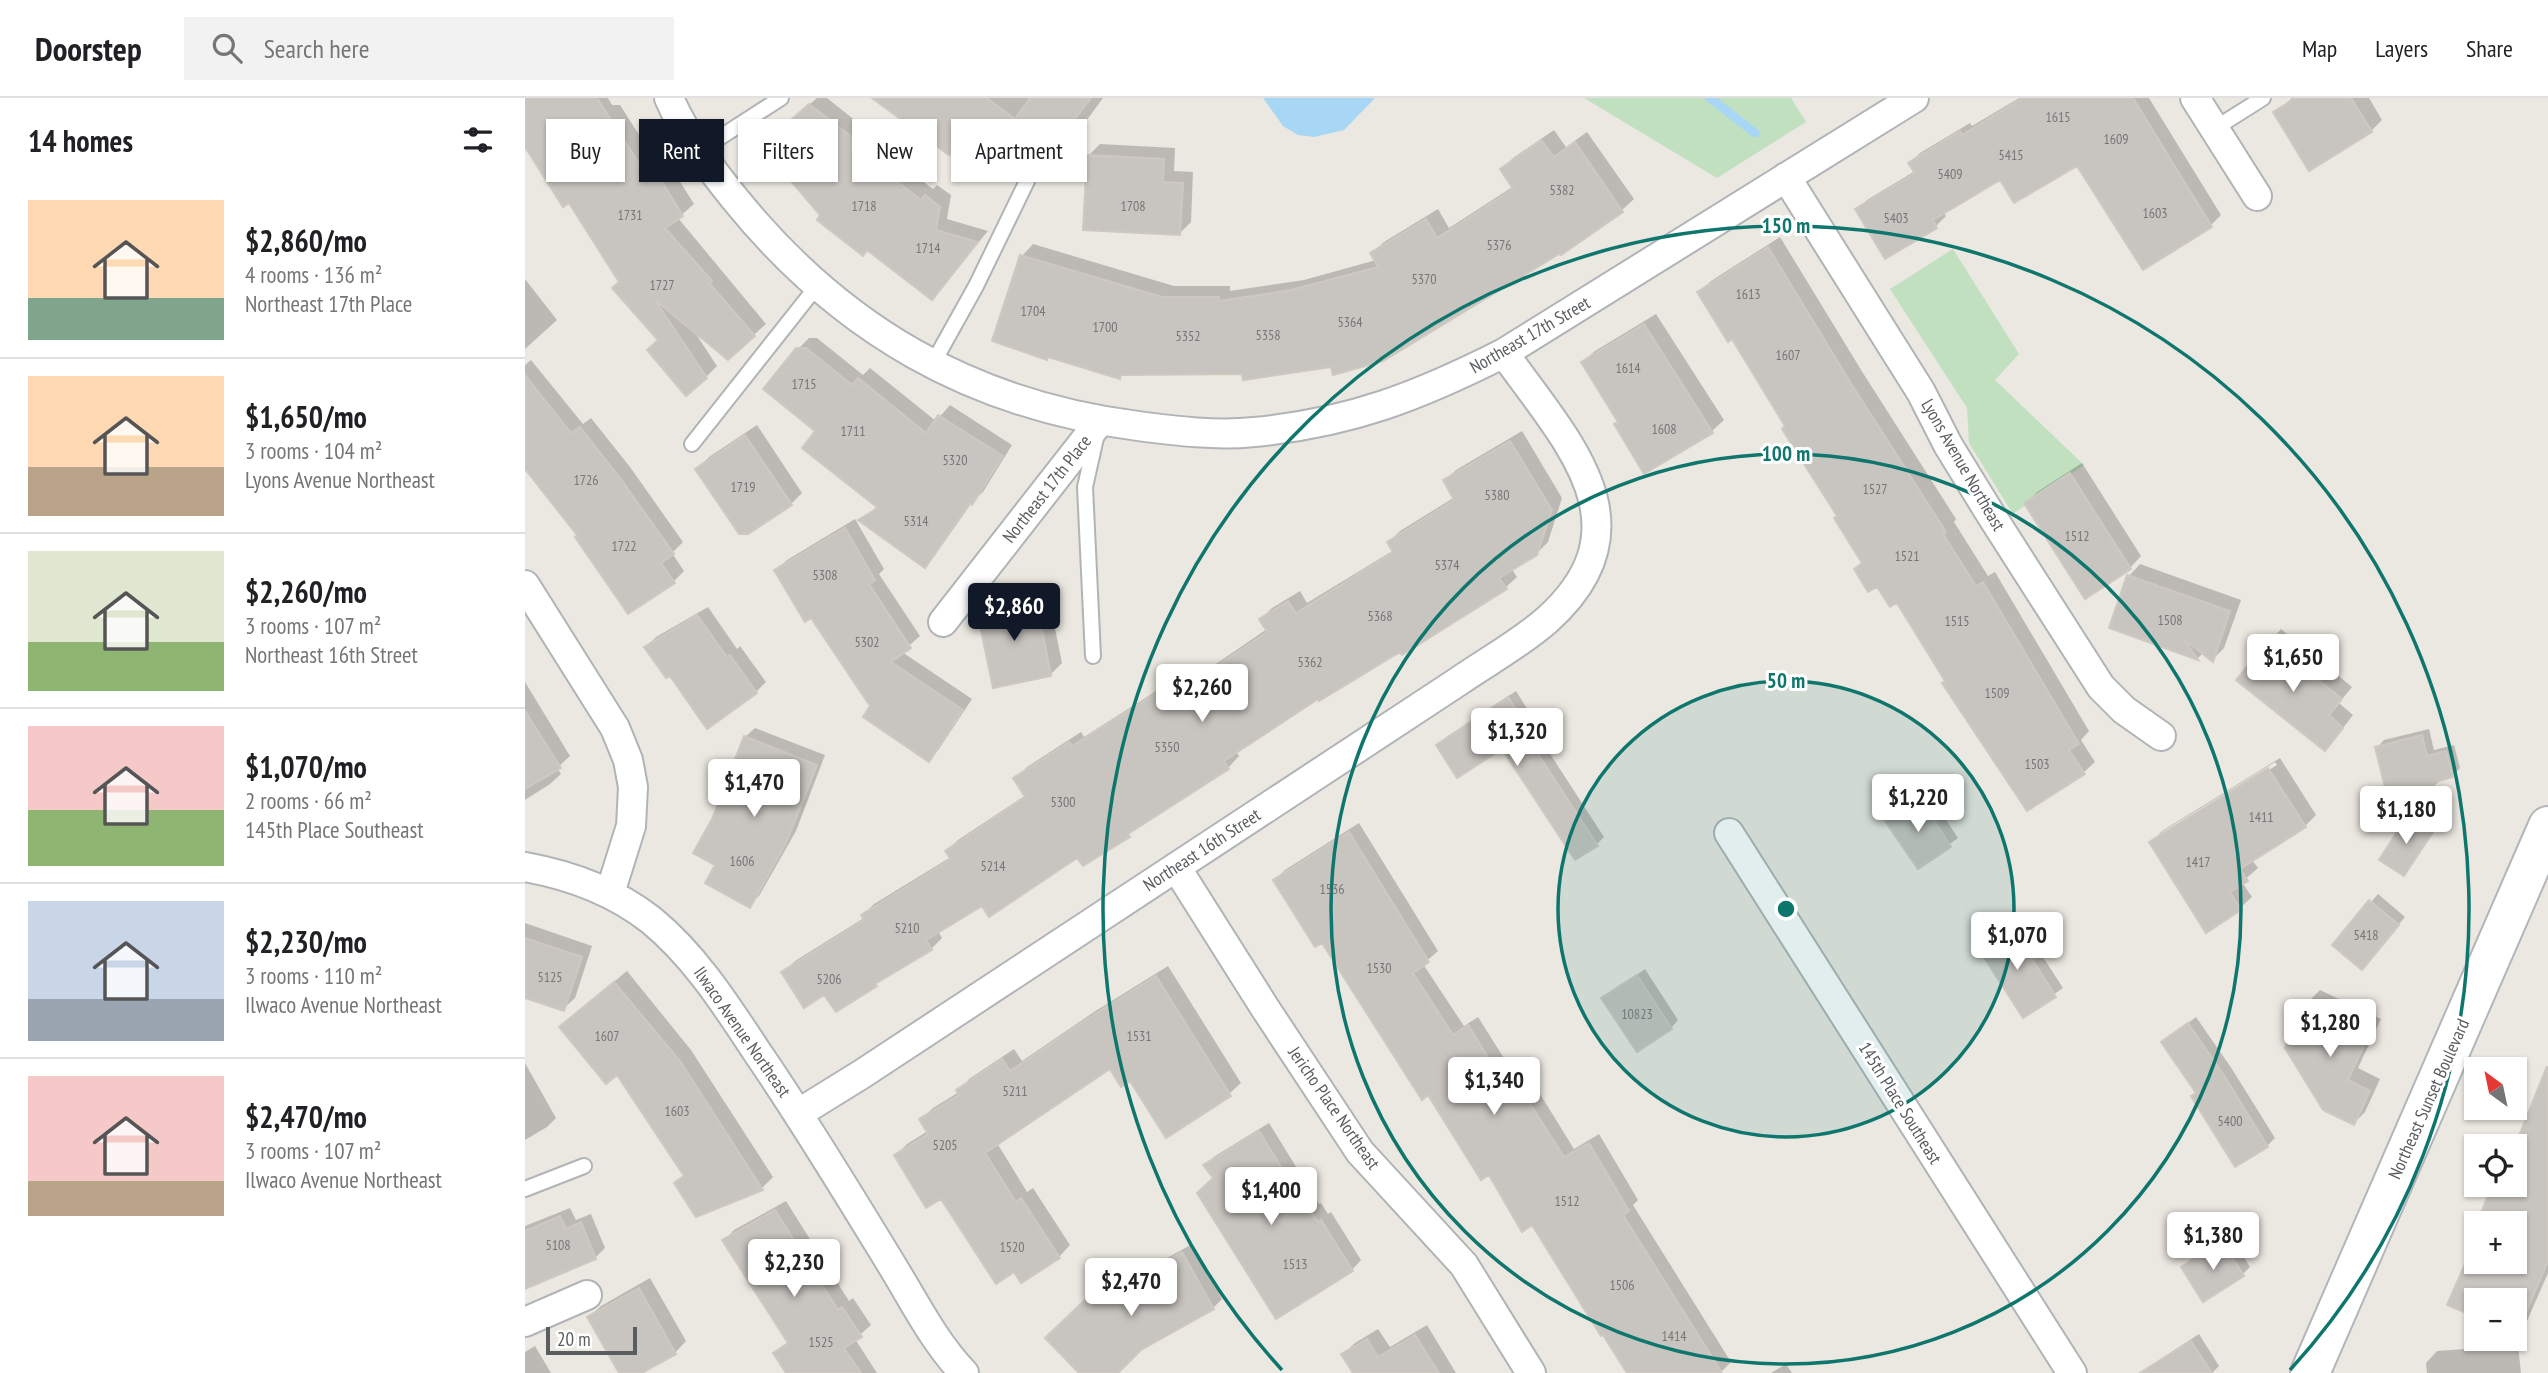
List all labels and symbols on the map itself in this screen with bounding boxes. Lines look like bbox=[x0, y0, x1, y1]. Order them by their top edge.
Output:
house number: 1615 bbox=[2045, 108, 2071, 126]
house number: 1609 bbox=[2103, 130, 2129, 148]
house number: 5415 bbox=[1998, 146, 2024, 164]
house number: 5409 bbox=[1937, 165, 1963, 183]
house number: 5382 bbox=[1549, 181, 1575, 199]
house number: 1718 bbox=[851, 197, 877, 215]
house number: 1708 bbox=[1120, 197, 1146, 215]
house number: 1603 bbox=[2142, 204, 2168, 222]
house number: 1731 bbox=[617, 206, 643, 224]
house number: 5403 bbox=[1883, 209, 1909, 227]
text: 150 m bbox=[1762, 212, 1810, 239]
house number: 5376 bbox=[1486, 236, 1512, 254]
house number: 1714 bbox=[915, 239, 941, 257]
house number: 5370 bbox=[1411, 270, 1437, 288]
house number: 1727 bbox=[649, 276, 675, 294]
house number: 1613 bbox=[1735, 285, 1761, 303]
street label: Northeast 17th Street bbox=[1465, 291, 1594, 378]
house number: 1704 bbox=[1020, 302, 1046, 320]
house number: 5364 bbox=[1337, 313, 1363, 331]
house number: 1700 bbox=[1092, 318, 1118, 336]
house number: 5358 bbox=[1255, 326, 1281, 344]
house number: 5352 bbox=[1175, 327, 1201, 345]
house number: 1607 bbox=[1775, 346, 1801, 364]
house number: 1614 bbox=[1615, 359, 1641, 377]
house number: 1715 bbox=[791, 375, 817, 393]
street label: Lyons Avenue Northeast bbox=[1916, 395, 2011, 535]
house number: 1608 bbox=[1651, 420, 1677, 438]
house number: 1711 bbox=[840, 422, 866, 440]
street label: Northeast 17th Place bbox=[997, 430, 1096, 547]
text: 100 m bbox=[1762, 440, 1810, 467]
house number: 5320 bbox=[942, 451, 968, 469]
house number: 1726 bbox=[573, 471, 599, 489]
house number: 1719 bbox=[730, 478, 756, 496]
house number: 1527 bbox=[1862, 480, 1888, 498]
house number: 5380 bbox=[1484, 486, 1510, 504]
house number: 5314 bbox=[903, 512, 929, 530]
house number: 1512 bbox=[2064, 527, 2090, 545]
house number: 1722 bbox=[611, 537, 637, 555]
house number: 1521 bbox=[1894, 547, 1920, 565]
house number: 5374 bbox=[1434, 556, 1460, 574]
house number: 5308 bbox=[812, 566, 838, 584]
pin: $2,860 bbox=[957, 584, 1071, 643]
house number: 5368 bbox=[1367, 607, 1393, 625]
house number: 1508 bbox=[2157, 611, 2183, 629]
house number: 1515 bbox=[1944, 612, 1970, 630]
house number: 5302 bbox=[854, 633, 880, 651]
pin: $1,650 bbox=[2236, 634, 2350, 694]
house number: 5362 bbox=[1297, 653, 1323, 671]
pin: $2,260 bbox=[1145, 664, 1259, 724]
text: 50 m bbox=[1767, 667, 1805, 694]
house number: 1509 bbox=[1984, 684, 2010, 702]
pin: $1,320 bbox=[1460, 708, 1574, 768]
house number: 5350 bbox=[1154, 738, 1180, 756]
house number: 1503 bbox=[2024, 755, 2050, 773]
pin: $1,470 bbox=[697, 760, 811, 819]
pin: $1,220 bbox=[1861, 774, 1975, 834]
pin: $1,180 bbox=[2349, 786, 2463, 846]
house number: 5300 bbox=[1050, 793, 1076, 811]
street label: Northeast 16th Street bbox=[1139, 803, 1265, 896]
house number: 1411 bbox=[2248, 808, 2274, 826]
house number: 1606 bbox=[729, 852, 755, 870]
house number: 1417 bbox=[2185, 853, 2211, 871]
house number: 5214 bbox=[980, 857, 1006, 875]
house number: 1536 bbox=[1319, 880, 1345, 898]
centre of rings bbox=[1774, 897, 1798, 921]
pin: $1,070 bbox=[1960, 912, 2074, 972]
house number: 5210 bbox=[894, 919, 920, 937]
house number: 5418 bbox=[2353, 926, 2379, 944]
house number: 1530 bbox=[1366, 959, 1392, 977]
street label: Ilwaco Avenue Northeast bbox=[689, 962, 796, 1101]
house number: 5125 bbox=[537, 968, 563, 986]
house number: 5206 bbox=[816, 970, 842, 988]
pin: $1,280 bbox=[2273, 1000, 2387, 1059]
house number: 10823 bbox=[1621, 1005, 1653, 1023]
street label: Northeast Sunset Boulevard bbox=[2383, 1015, 2474, 1183]
house number: 1607 bbox=[594, 1027, 620, 1045]
house number: 1531 bbox=[1126, 1027, 1152, 1045]
street label: 145th Place Southeast bbox=[1854, 1037, 1947, 1168]
street label: Jericho Place Northeast bbox=[1283, 1041, 1385, 1174]
north arrow bbox=[2464, 1057, 2527, 1120]
pin: $1,340 bbox=[1437, 1058, 1551, 1117]
house number: 5211 bbox=[1002, 1082, 1028, 1100]
house number: 1603 bbox=[664, 1102, 690, 1120]
house number: 5400 bbox=[2217, 1112, 2243, 1130]
house number: 5205 bbox=[932, 1136, 958, 1154]
pin: $1,400 bbox=[1214, 1168, 1328, 1227]
house number: 1512 bbox=[1554, 1192, 1580, 1210]
pin: $1,380 bbox=[2156, 1212, 2270, 1272]
house number: 5108 bbox=[545, 1236, 571, 1254]
house number: 1520 bbox=[999, 1238, 1025, 1256]
pin: $2,230 bbox=[737, 1240, 851, 1299]
house number: 1513 bbox=[1282, 1255, 1308, 1273]
pin: $2,470 bbox=[1074, 1258, 1188, 1318]
house number: 1506 bbox=[1609, 1276, 1635, 1294]
scale bar bbox=[546, 1324, 637, 1356]
house number: 1414 bbox=[1661, 1327, 1687, 1345]
house number: 1525 bbox=[808, 1333, 834, 1351]

